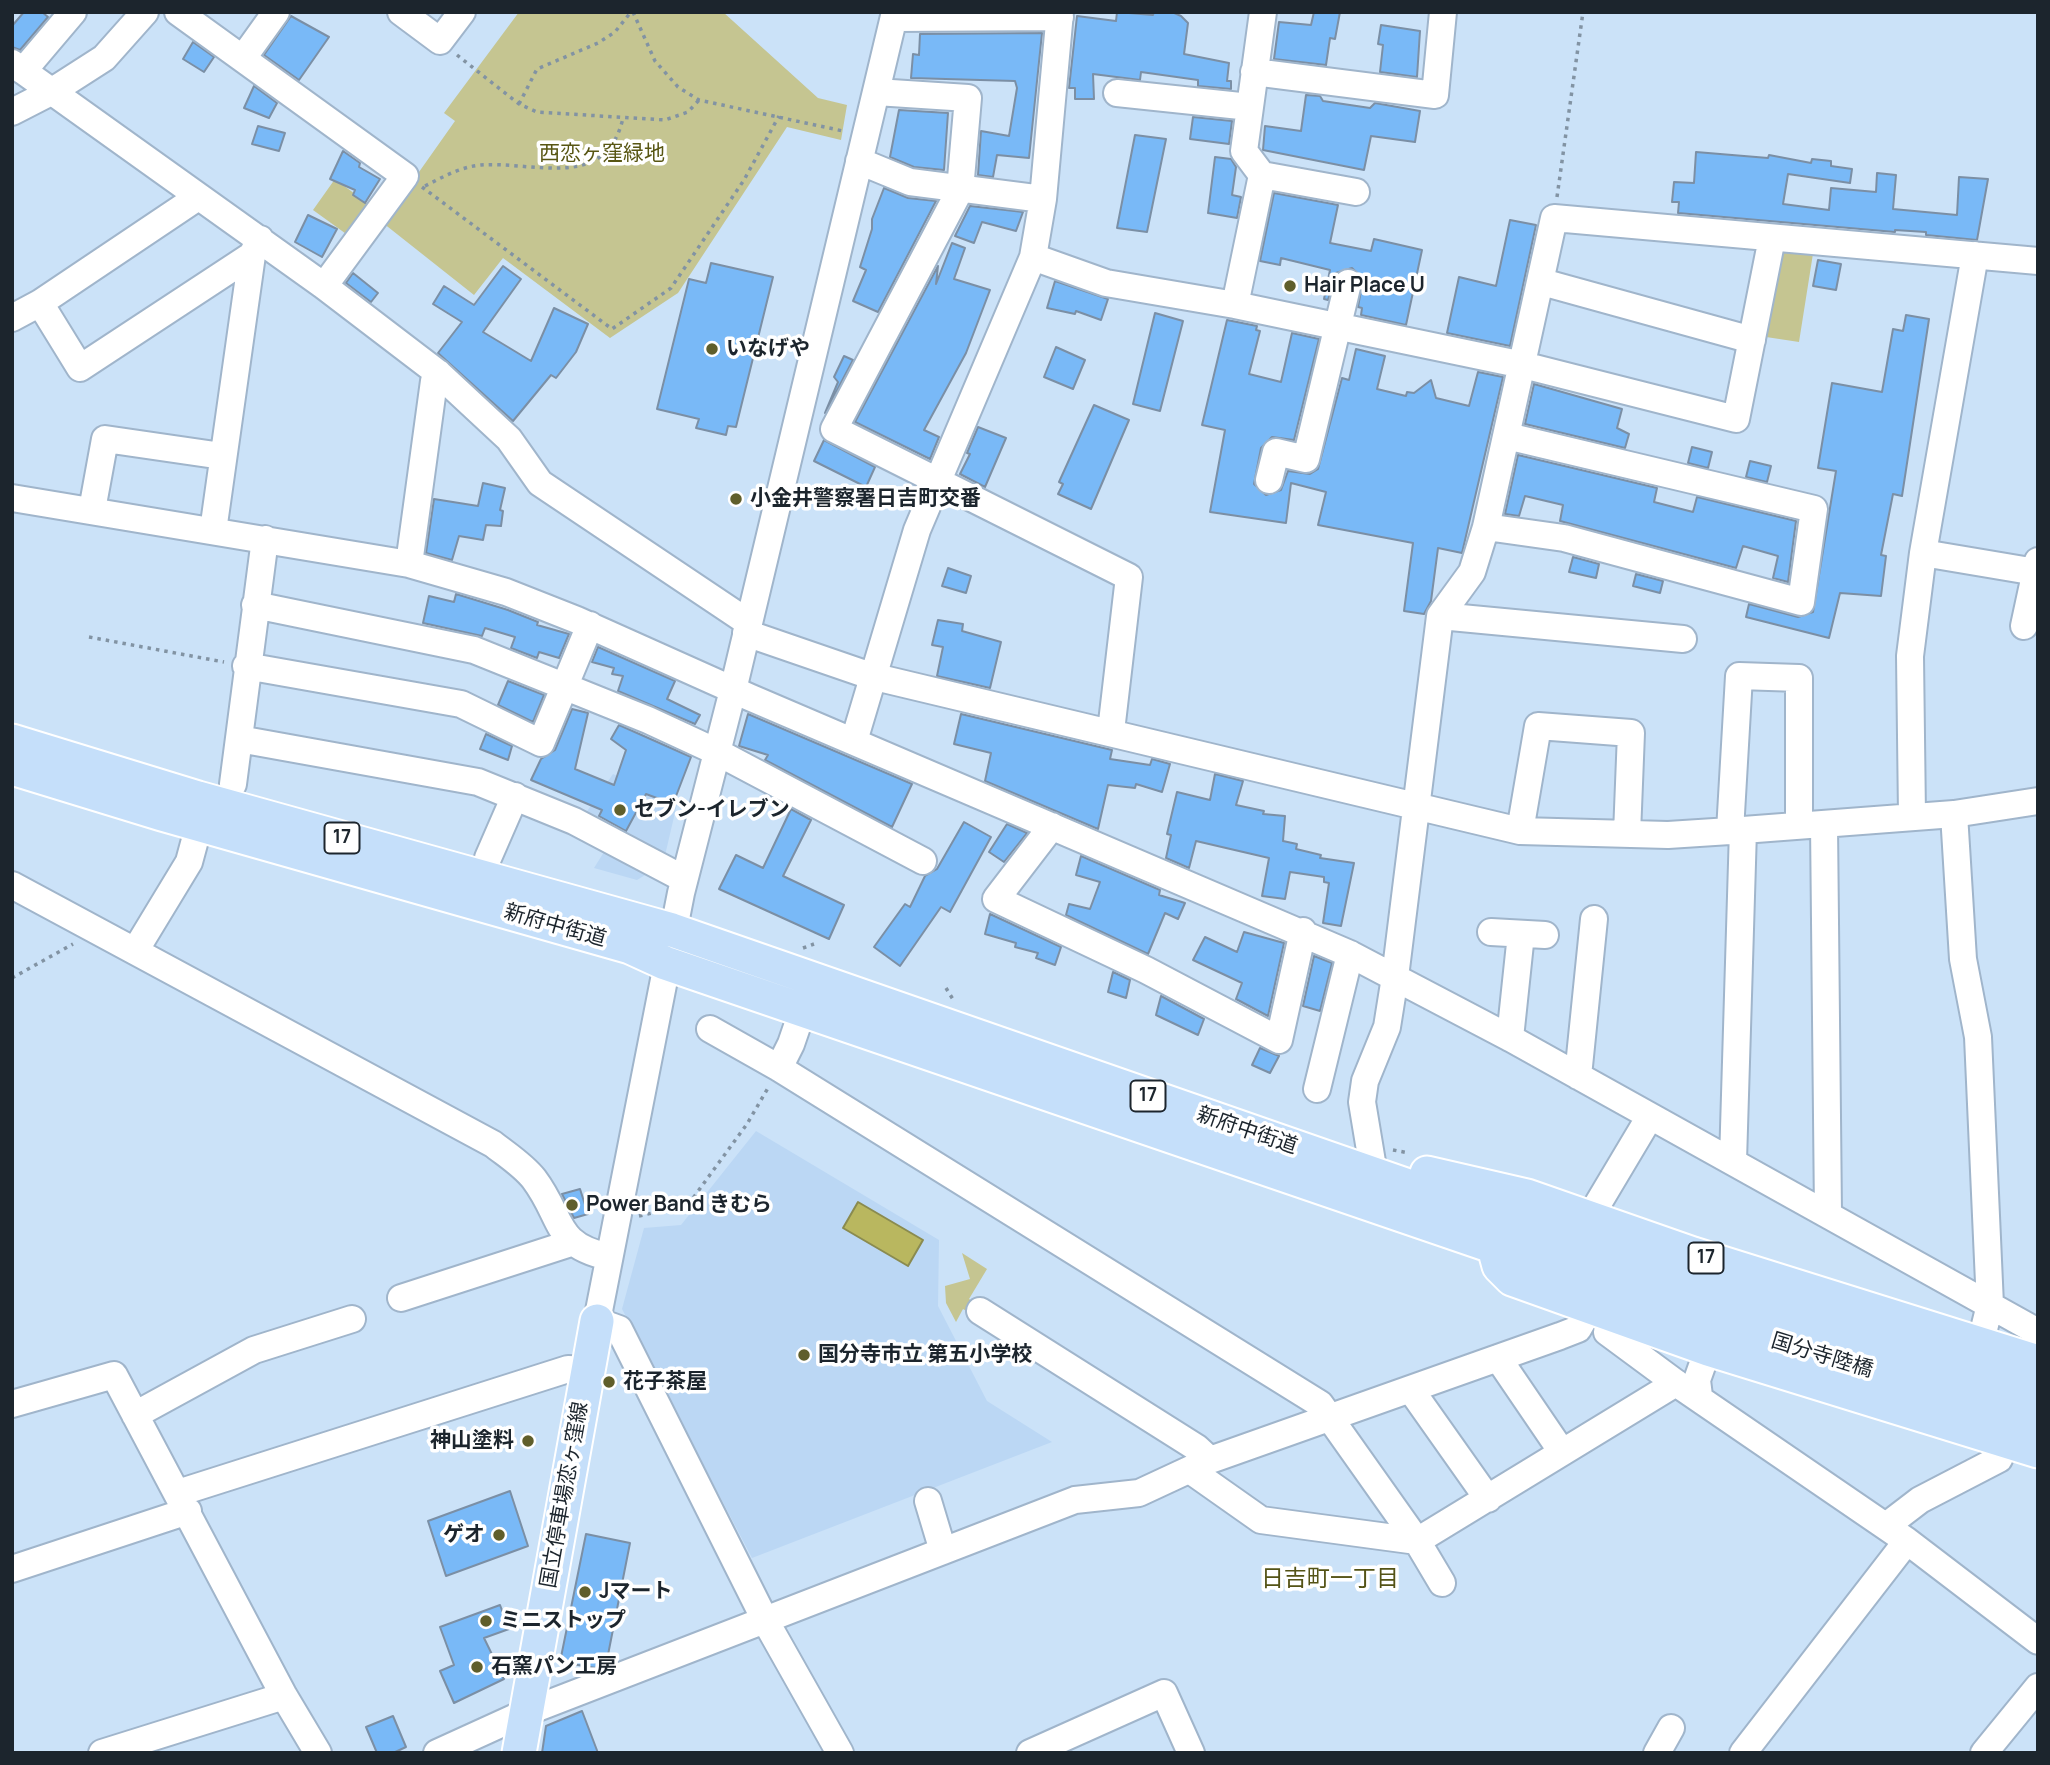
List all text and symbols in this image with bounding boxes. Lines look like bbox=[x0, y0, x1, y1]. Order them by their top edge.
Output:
park label: 西恋ヶ窪緑地 bbox=[539, 141, 665, 167]
place label: Hair Place U bbox=[1304, 273, 1425, 299]
marker: Hair Place U bbox=[1282, 278, 1298, 294]
place label: いなげや bbox=[726, 336, 810, 362]
marker: いなげや bbox=[704, 341, 720, 357]
place label: 小金井警察署日吉町交番 bbox=[750, 486, 981, 512]
marker: 小金井警察署日吉町交番 bbox=[728, 491, 744, 507]
place label: セブン-イレブン bbox=[634, 797, 790, 823]
marker: セブン-イレブン bbox=[612, 802, 628, 818]
road number: 17 bbox=[324, 822, 360, 853]
street label: 新府中街道 bbox=[501, 899, 609, 953]
road number: 17 bbox=[1130, 1080, 1166, 1112]
street label: 新府中街道 bbox=[1193, 1102, 1301, 1160]
place label: Power Band きむら bbox=[586, 1192, 772, 1218]
marker: Power Band きむら bbox=[564, 1197, 580, 1213]
road number: 17 bbox=[1688, 1242, 1724, 1274]
street label: 国分寺陸橋 bbox=[1768, 1329, 1876, 1383]
place label: 国分寺市立 第五小学校 bbox=[818, 1342, 1032, 1368]
marker: 国分寺市立 第五小学校 bbox=[796, 1347, 812, 1363]
place label: 花子茶屋 bbox=[623, 1369, 707, 1395]
marker: 花子茶屋 bbox=[601, 1374, 617, 1390]
street label: 国立停車場恋ヶ窪線 bbox=[536, 1400, 594, 1590]
place label: 神山塗料 bbox=[430, 1428, 514, 1454]
marker: 神山塗料 bbox=[520, 1433, 536, 1449]
place label: ゲオ bbox=[443, 1522, 485, 1548]
marker: ゲオ bbox=[491, 1527, 507, 1543]
district label: 日吉町一丁目 bbox=[1261, 1566, 1399, 1594]
place label: Jマート bbox=[599, 1579, 673, 1605]
marker: Jマート bbox=[577, 1584, 593, 1600]
place label: ミニストップ bbox=[500, 1608, 626, 1634]
marker: ミニストップ bbox=[478, 1613, 494, 1629]
place label: 石窯パン工房 bbox=[491, 1654, 617, 1680]
marker: 石窯パン工房 bbox=[469, 1659, 485, 1675]

